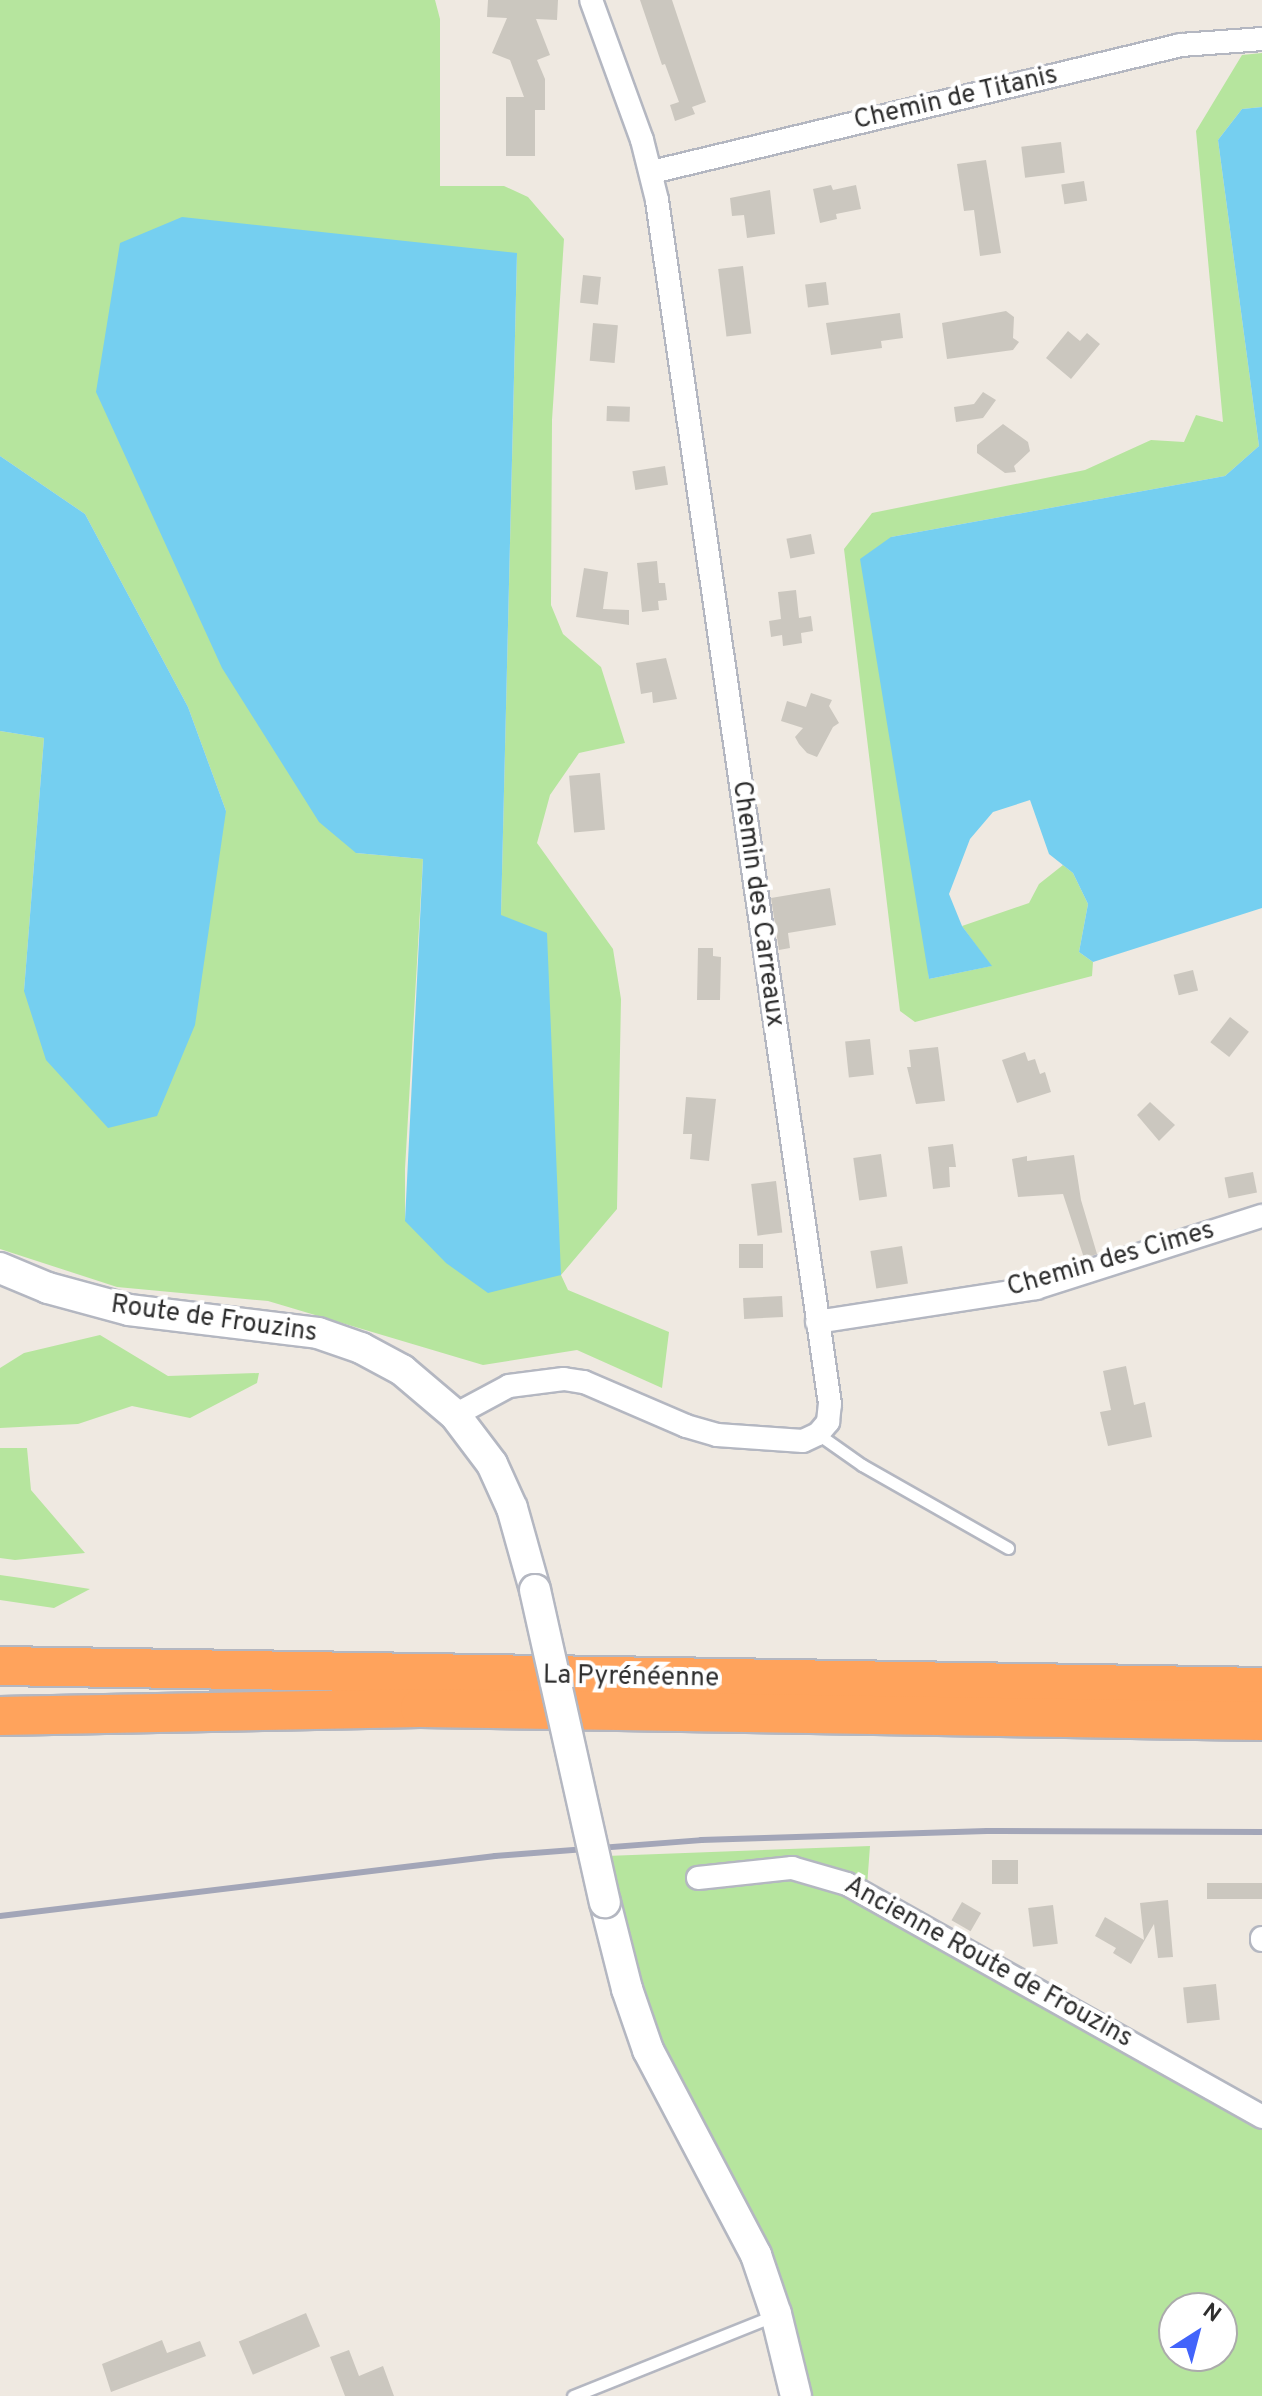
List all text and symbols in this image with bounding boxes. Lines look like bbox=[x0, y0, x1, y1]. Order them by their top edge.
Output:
street label: Chemin de Titanis bbox=[851, 60, 1061, 138]
street label: Chemin des Carreaux bbox=[724, 779, 790, 1029]
street label: Chemin des Cimes bbox=[1004, 1216, 1218, 1304]
street label: Route de Frouzins bbox=[109, 1290, 319, 1350]
street label: La Pyrénéenne bbox=[543, 1661, 719, 1695]
street label: Ancienne Route de Frouzins bbox=[838, 1871, 1138, 2055]
north arrow bbox=[1158, 2292, 1238, 2372]
text: N bbox=[1197, 2298, 1226, 2329]

